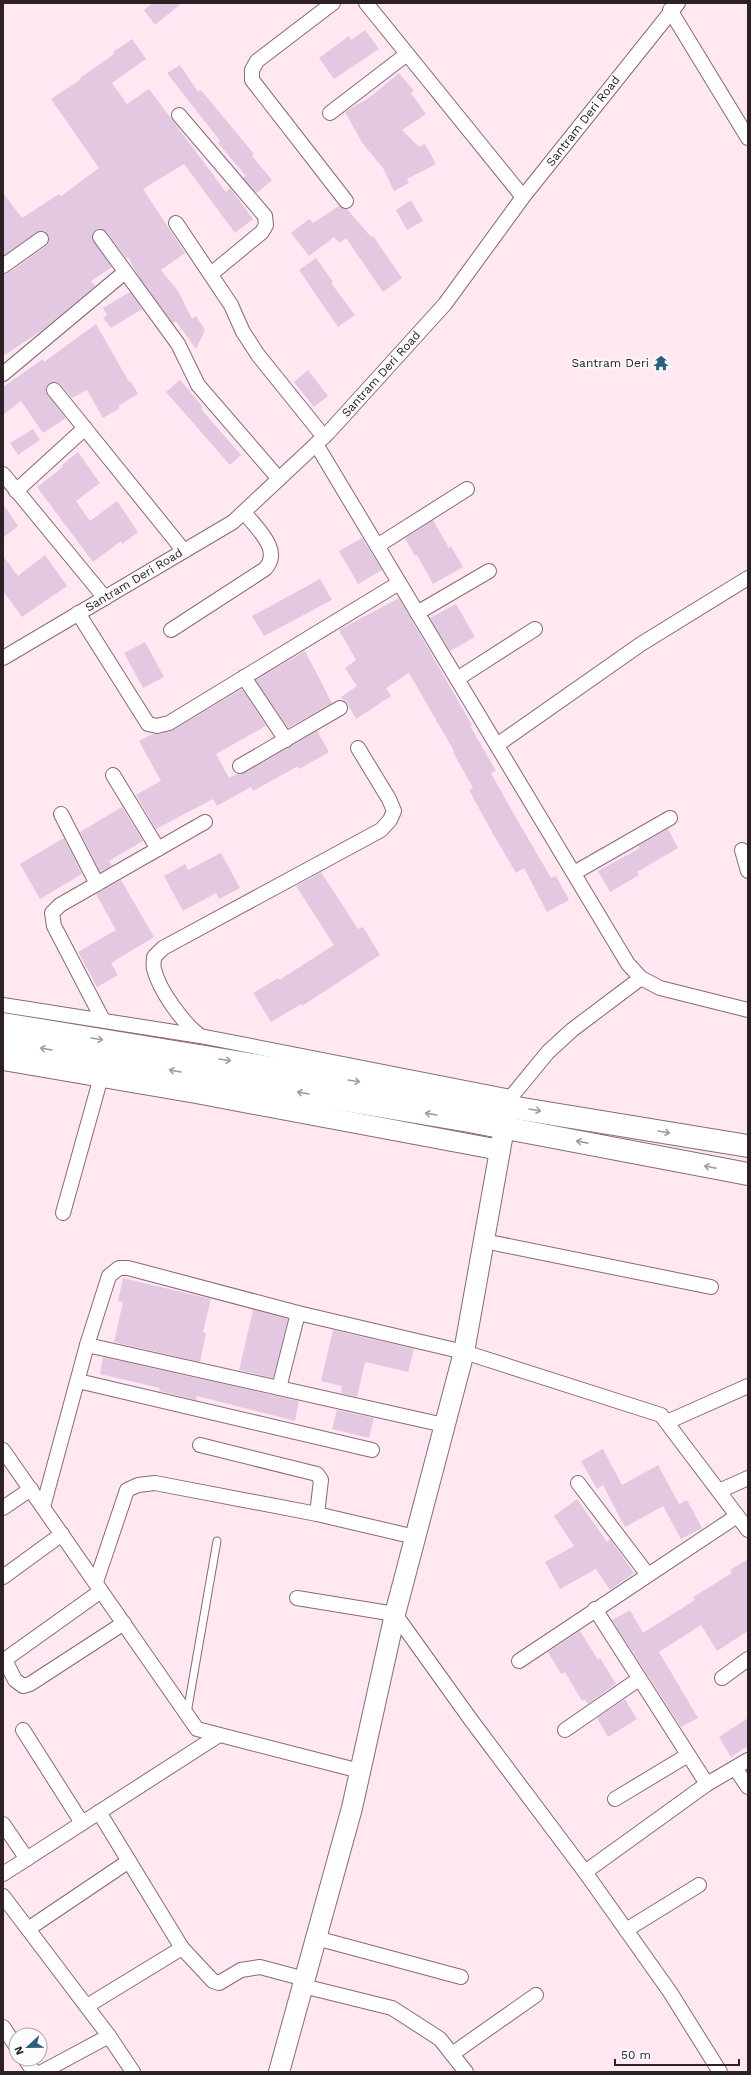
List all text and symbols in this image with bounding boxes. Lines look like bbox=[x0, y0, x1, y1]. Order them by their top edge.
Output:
street label: Santram Deri Road bbox=[543, 73, 623, 169]
street label: Santram Deri Road bbox=[339, 328, 423, 420]
temple icon: Santram Deri bbox=[652, 354, 670, 372]
place label: Santram Deri bbox=[572, 356, 649, 370]
street label: Santram Deri Road bbox=[83, 545, 185, 615]
one-way arrow bbox=[90, 1036, 103, 1044]
one-way arrow bbox=[40, 1045, 53, 1053]
one-way arrow bbox=[218, 1056, 231, 1064]
one-way arrow bbox=[168, 1067, 181, 1075]
one-way arrow bbox=[347, 1077, 360, 1085]
one-way arrow bbox=[297, 1088, 310, 1096]
one-way arrow bbox=[529, 1107, 542, 1115]
one-way arrow bbox=[425, 1110, 438, 1118]
one-way arrow bbox=[657, 1128, 670, 1136]
one-way arrow bbox=[576, 1138, 589, 1146]
one-way arrow bbox=[704, 1162, 717, 1170]
north arrow bbox=[8, 2027, 48, 2067]
scale bar bbox=[615, 2041, 739, 2067]
text: N bbox=[12, 2044, 27, 2057]
text: 50 m bbox=[621, 2048, 651, 2062]

